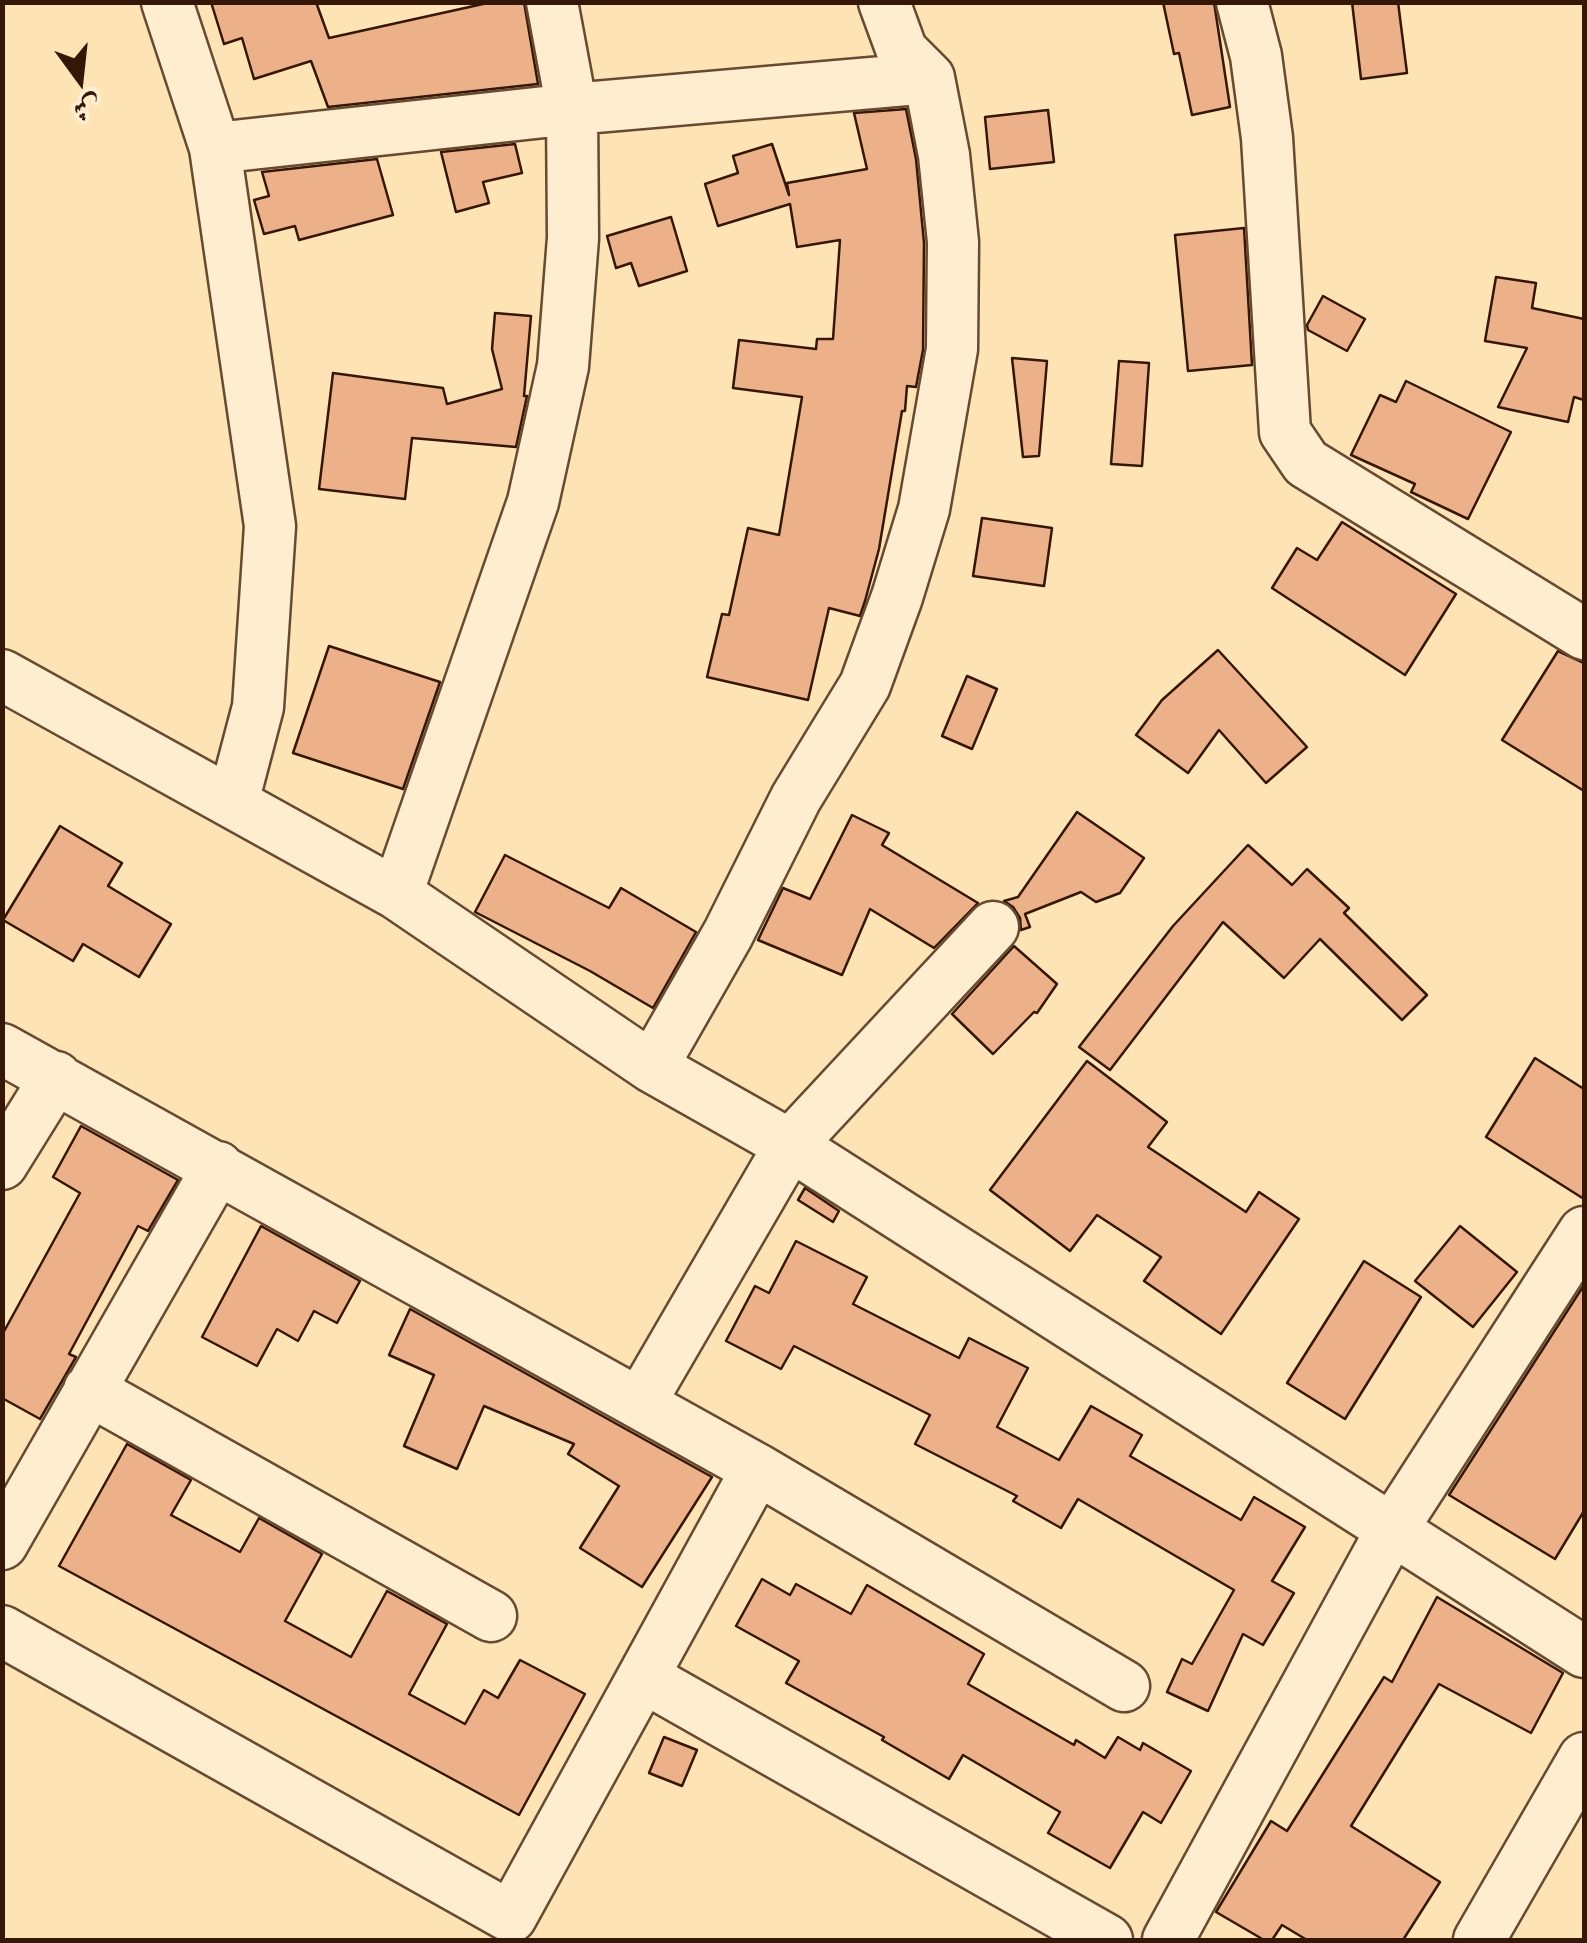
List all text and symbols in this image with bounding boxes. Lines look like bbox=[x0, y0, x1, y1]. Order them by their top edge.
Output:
north arrow bbox=[30, 30, 130, 130]
text: ش bbox=[70, 89, 106, 129]

